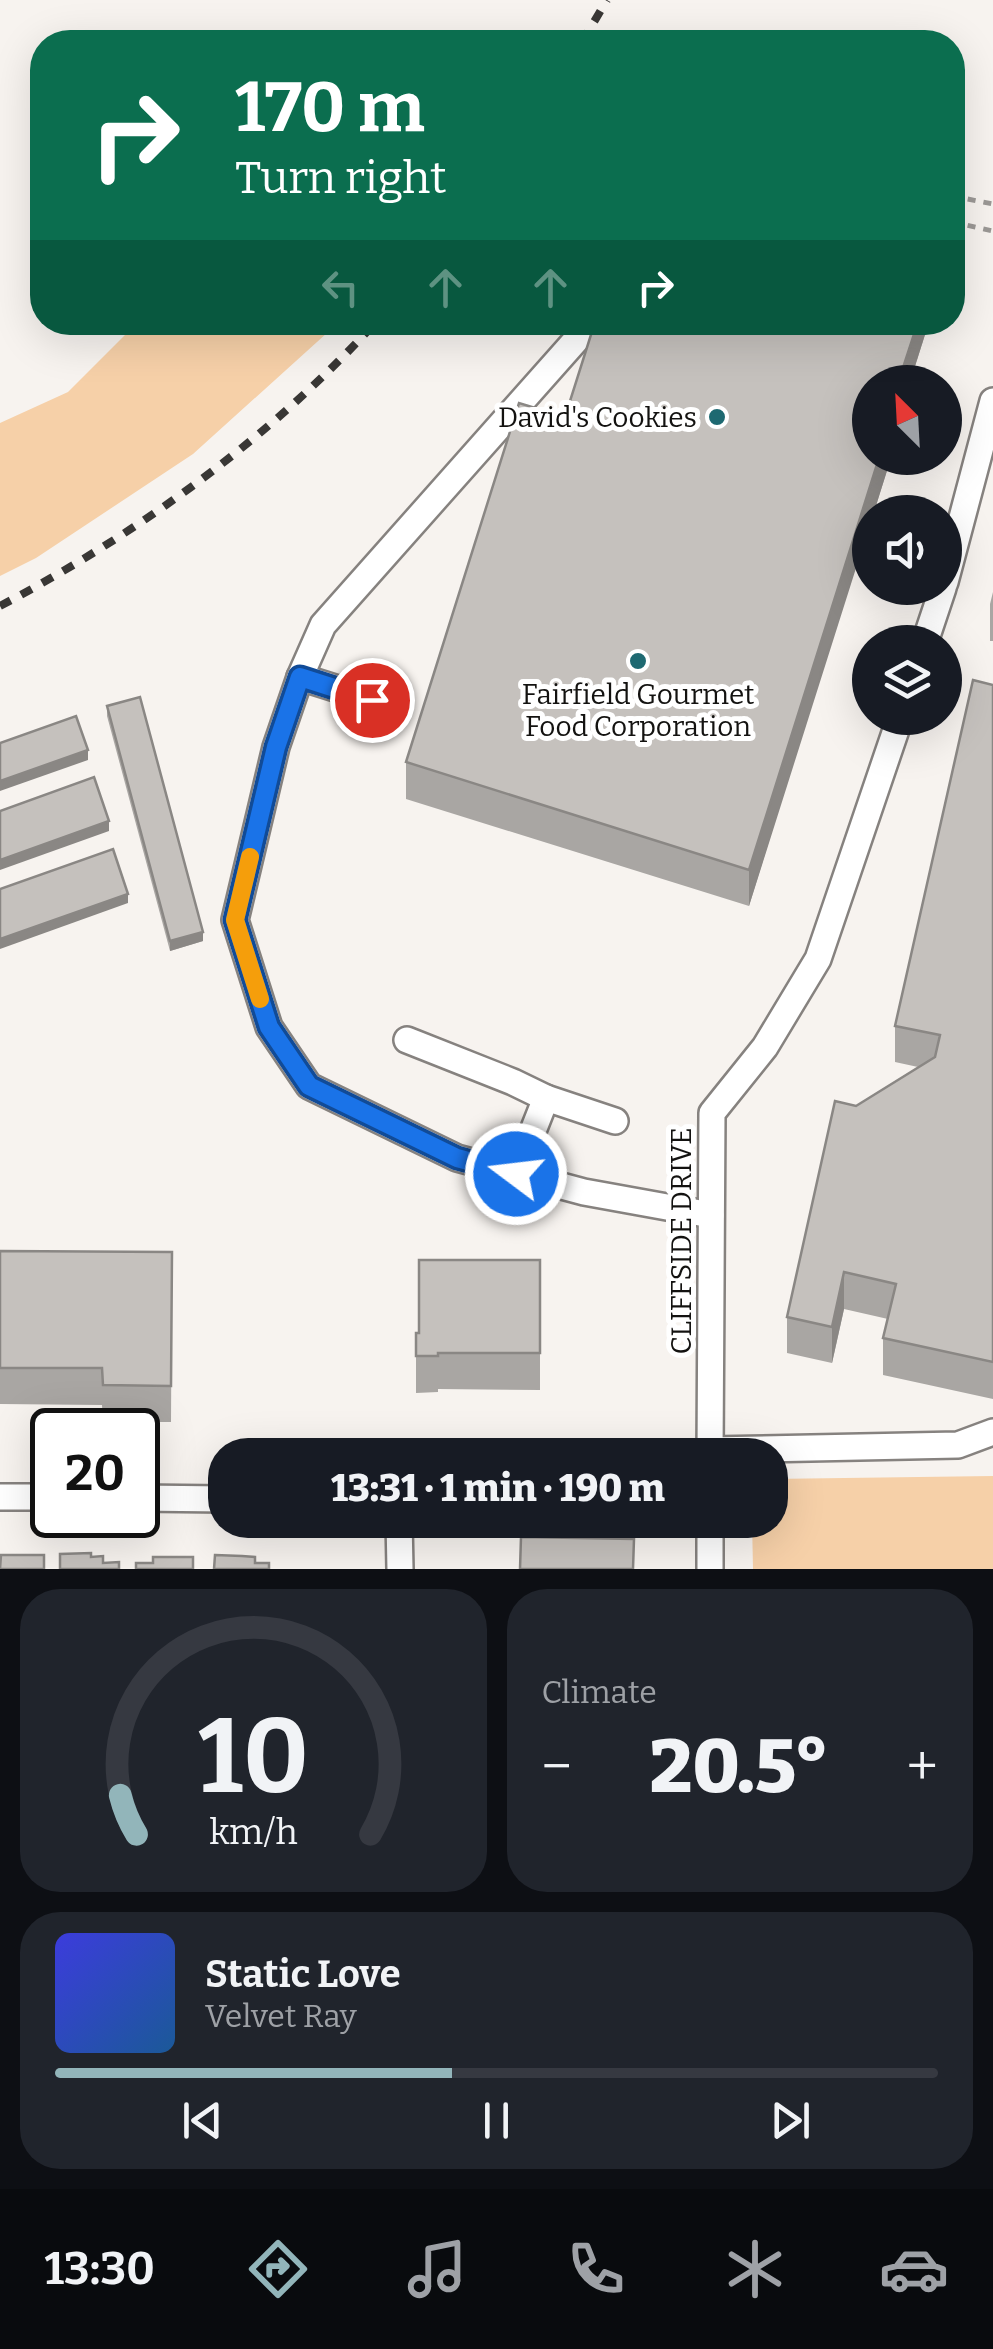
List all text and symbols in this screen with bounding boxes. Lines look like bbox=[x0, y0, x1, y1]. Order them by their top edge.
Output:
text: 170 m bbox=[235, 66, 425, 150]
icon: right bbox=[70, 70, 200, 200]
text: Turn right bbox=[235, 151, 447, 205]
icon: left bbox=[313, 260, 368, 315]
icon: ahead bbox=[418, 260, 473, 315]
icon: ahead bbox=[523, 260, 578, 315]
icon: right bbox=[628, 260, 683, 315]
north arrow bbox=[852, 365, 962, 475]
map controls bbox=[852, 365, 962, 735]
place label: David's Cookies bbox=[498, 401, 697, 434]
marker: David's Cookies bbox=[706, 406, 728, 428]
button: sound bbox=[852, 495, 962, 605]
button: layers bbox=[852, 625, 962, 735]
marker: Fairfield Gourmet Food Corporation bbox=[627, 650, 649, 672]
pin bbox=[330, 658, 415, 743]
icon: arrive bbox=[345, 673, 400, 728]
place label: Fairfield Gourmet Food Corporation bbox=[522, 678, 754, 743]
position arrow bbox=[464, 1122, 568, 1226]
street label: CLIFFSIDE DRIVE bbox=[665, 1127, 698, 1355]
speed limit sign: 20 bbox=[30, 1408, 160, 1538]
text: 13:31 · 1 min · 190 m bbox=[331, 1465, 665, 1511]
text: Climate bbox=[542, 1673, 657, 1711]
text: 10 bbox=[198, 1695, 309, 1820]
text: 20.5° bbox=[649, 1722, 829, 1812]
text: − bbox=[542, 1734, 572, 1800]
text: + bbox=[907, 1734, 938, 1800]
text: km/h bbox=[209, 1811, 297, 1853]
text: Static Love bbox=[205, 1951, 401, 1997]
text: Velvet Ray bbox=[205, 1997, 357, 2035]
icon: previous bbox=[175, 2093, 230, 2148]
icon: pause bbox=[469, 2093, 524, 2148]
icon: next bbox=[763, 2093, 818, 2148]
icon: directions bbox=[243, 2234, 313, 2304]
icon: music bbox=[402, 2234, 472, 2304]
icon: phone bbox=[561, 2234, 631, 2304]
icon: climate bbox=[720, 2234, 790, 2304]
icon: car bbox=[879, 2234, 949, 2304]
text: 13:30 bbox=[44, 2242, 155, 2296]

